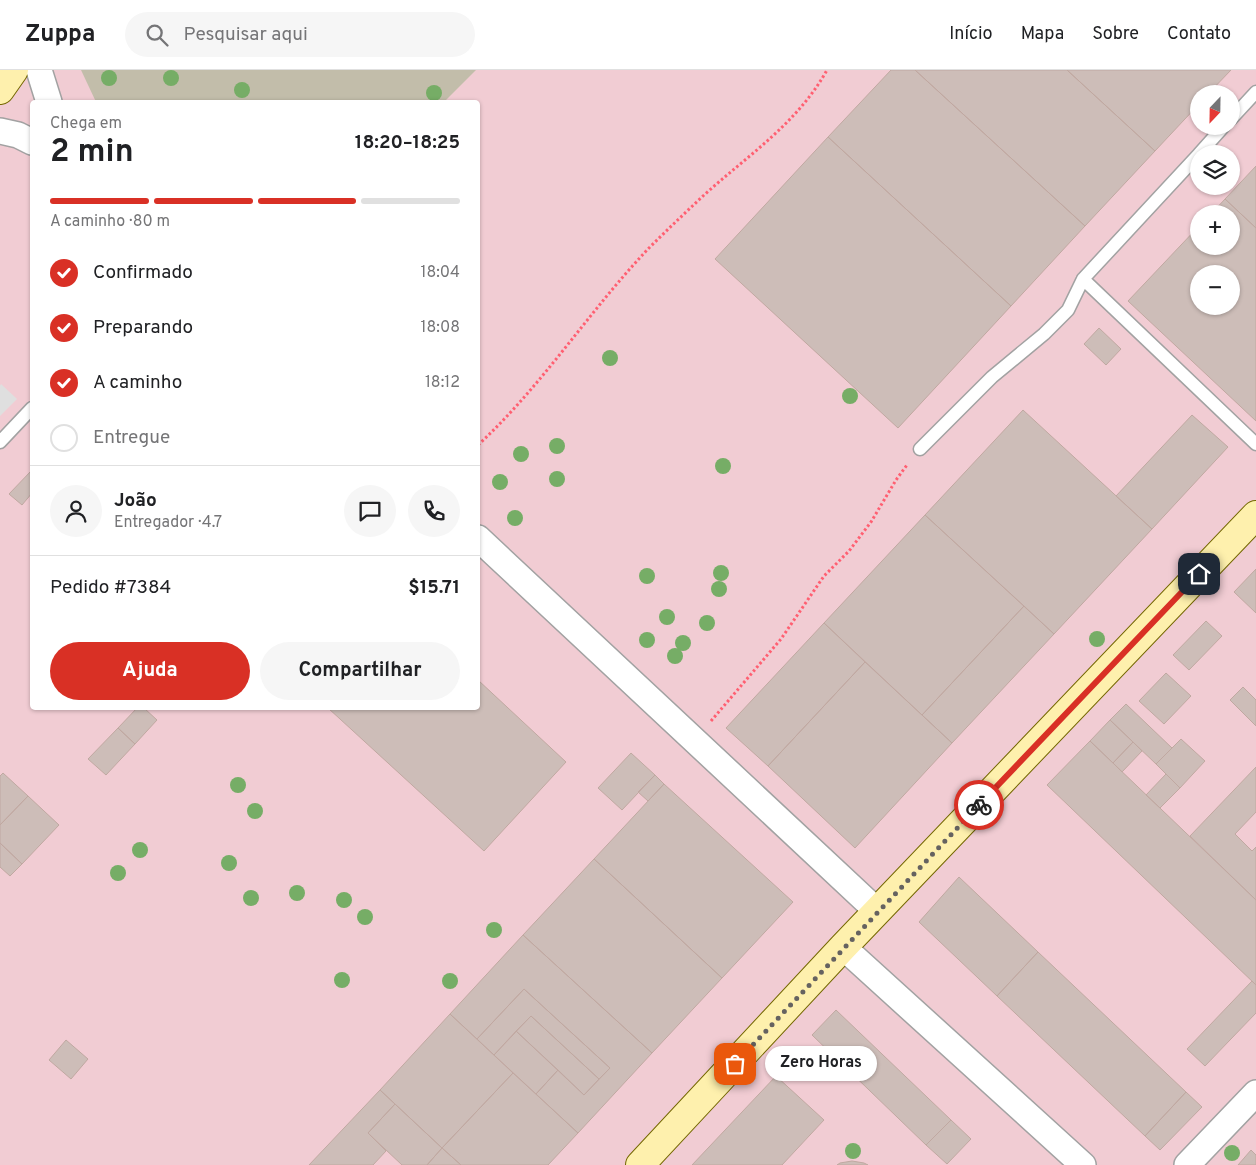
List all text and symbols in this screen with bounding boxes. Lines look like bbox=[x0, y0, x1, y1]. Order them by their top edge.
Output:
search box bbox=[125, 12, 475, 57]
text: Zuppa bbox=[25, 20, 95, 50]
icon: search bbox=[143, 21, 171, 49]
text: Pesquisar aqui bbox=[183, 23, 308, 47]
text: Início bbox=[949, 23, 993, 46]
text: Mapa bbox=[1021, 23, 1064, 46]
text: Sobre bbox=[1092, 23, 1139, 46]
text: Contato bbox=[1167, 23, 1231, 46]
north arrow bbox=[1190, 85, 1240, 135]
map controls bbox=[1190, 85, 1240, 315]
text: Chega em bbox=[50, 114, 122, 134]
text: 18:20–18:25 bbox=[355, 131, 460, 155]
text: 2 min bbox=[50, 133, 134, 173]
button: layers bbox=[1190, 145, 1240, 195]
button: + bbox=[1190, 205, 1240, 255]
text: A caminho · 80 m bbox=[50, 212, 170, 232]
icon: check bbox=[50, 259, 78, 287]
text: Confirmado bbox=[93, 261, 193, 285]
text: 18:04 bbox=[420, 263, 460, 283]
button: − bbox=[1190, 265, 1240, 315]
icon: check bbox=[50, 314, 78, 342]
text: Preparando bbox=[93, 316, 193, 340]
text: 18:08 bbox=[421, 318, 460, 338]
icon: check bbox=[50, 369, 78, 397]
text: A caminho bbox=[93, 371, 182, 395]
text: 18:12 bbox=[425, 373, 460, 393]
text: Entregue bbox=[93, 426, 170, 450]
button: person bbox=[50, 485, 102, 537]
button: chat bbox=[344, 485, 396, 537]
button: phone bbox=[408, 485, 460, 537]
text: João bbox=[114, 489, 157, 513]
text: Entregador · 4.7 bbox=[114, 513, 222, 533]
pin bbox=[1178, 553, 1220, 595]
icon: home bbox=[1185, 560, 1213, 588]
text: Pedido #7384 bbox=[50, 576, 171, 600]
text: $15.71 bbox=[408, 576, 460, 600]
button: Ajuda bbox=[50, 642, 250, 700]
button: Compartilhar bbox=[260, 642, 460, 700]
courier bbox=[954, 780, 1004, 830]
icon: bike bbox=[965, 791, 993, 819]
pin bbox=[714, 1043, 756, 1085]
callout: Zero Horas bbox=[765, 1046, 878, 1082]
icon: bag bbox=[721, 1050, 749, 1078]
text: Zero Horas bbox=[780, 1053, 862, 1073]

